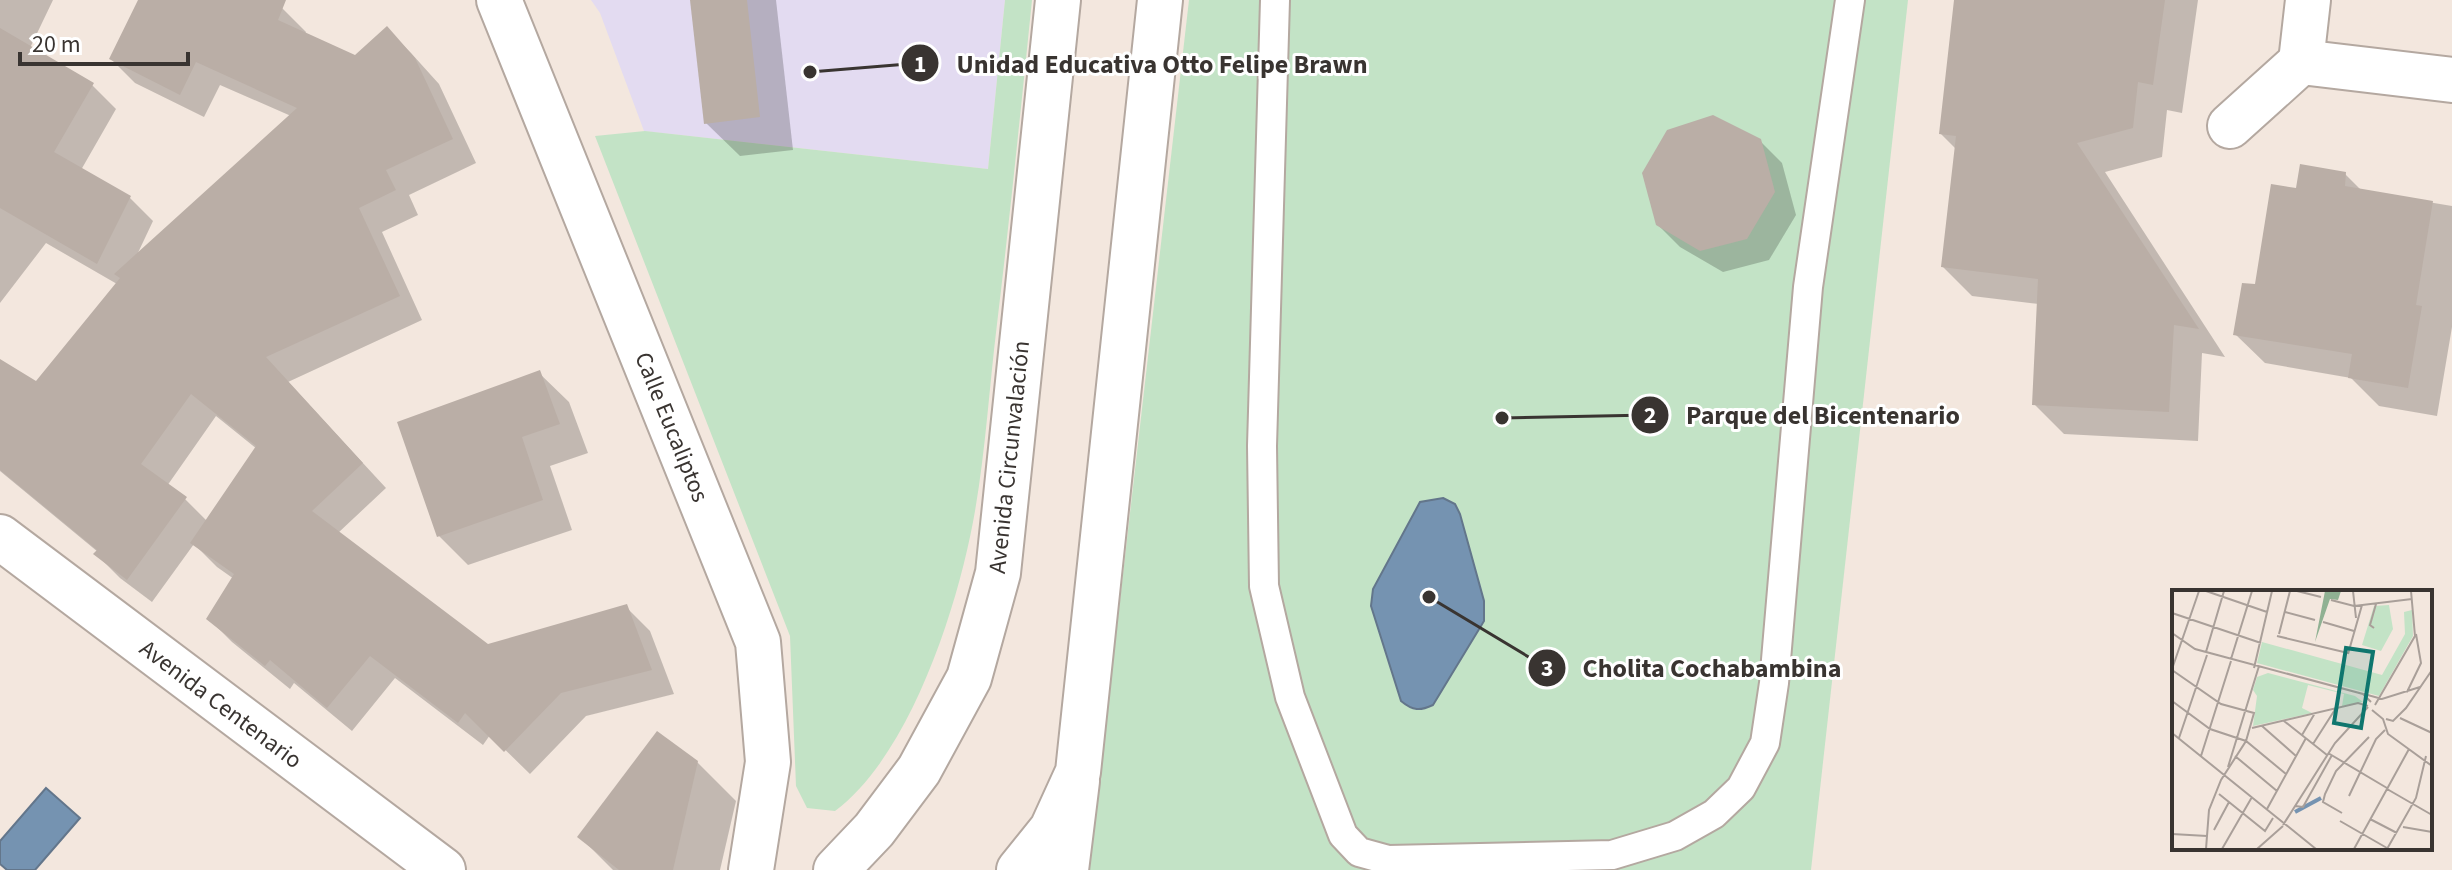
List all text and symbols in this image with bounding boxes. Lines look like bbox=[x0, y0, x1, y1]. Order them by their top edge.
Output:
scale bar bbox=[20, 16, 188, 66]
text: 20 m bbox=[32, 27, 81, 62]
callout: Unidad Educativa Otto Felipe Brawn bbox=[900, 38, 1384, 88]
text: Unidad Educativa Otto Felipe Brawn bbox=[956, 46, 1368, 83]
text: 1 bbox=[914, 47, 926, 82]
street label: Avenida Circunvalación bbox=[980, 339, 1039, 575]
street label: Calle Eucaliptos bbox=[626, 347, 718, 507]
callout: Parque del Bicentenario bbox=[1630, 390, 1975, 440]
text: Parque del Bicentenario bbox=[1686, 397, 1960, 434]
text: 2 bbox=[1644, 398, 1656, 433]
inset map bbox=[2172, 590, 2432, 850]
street label: Avenida Centenario bbox=[132, 631, 310, 777]
callout: Cholita Cochabambina bbox=[1527, 643, 1858, 693]
text: Cholita Cochabambina bbox=[1583, 650, 1841, 687]
text: 3 bbox=[1541, 651, 1553, 686]

